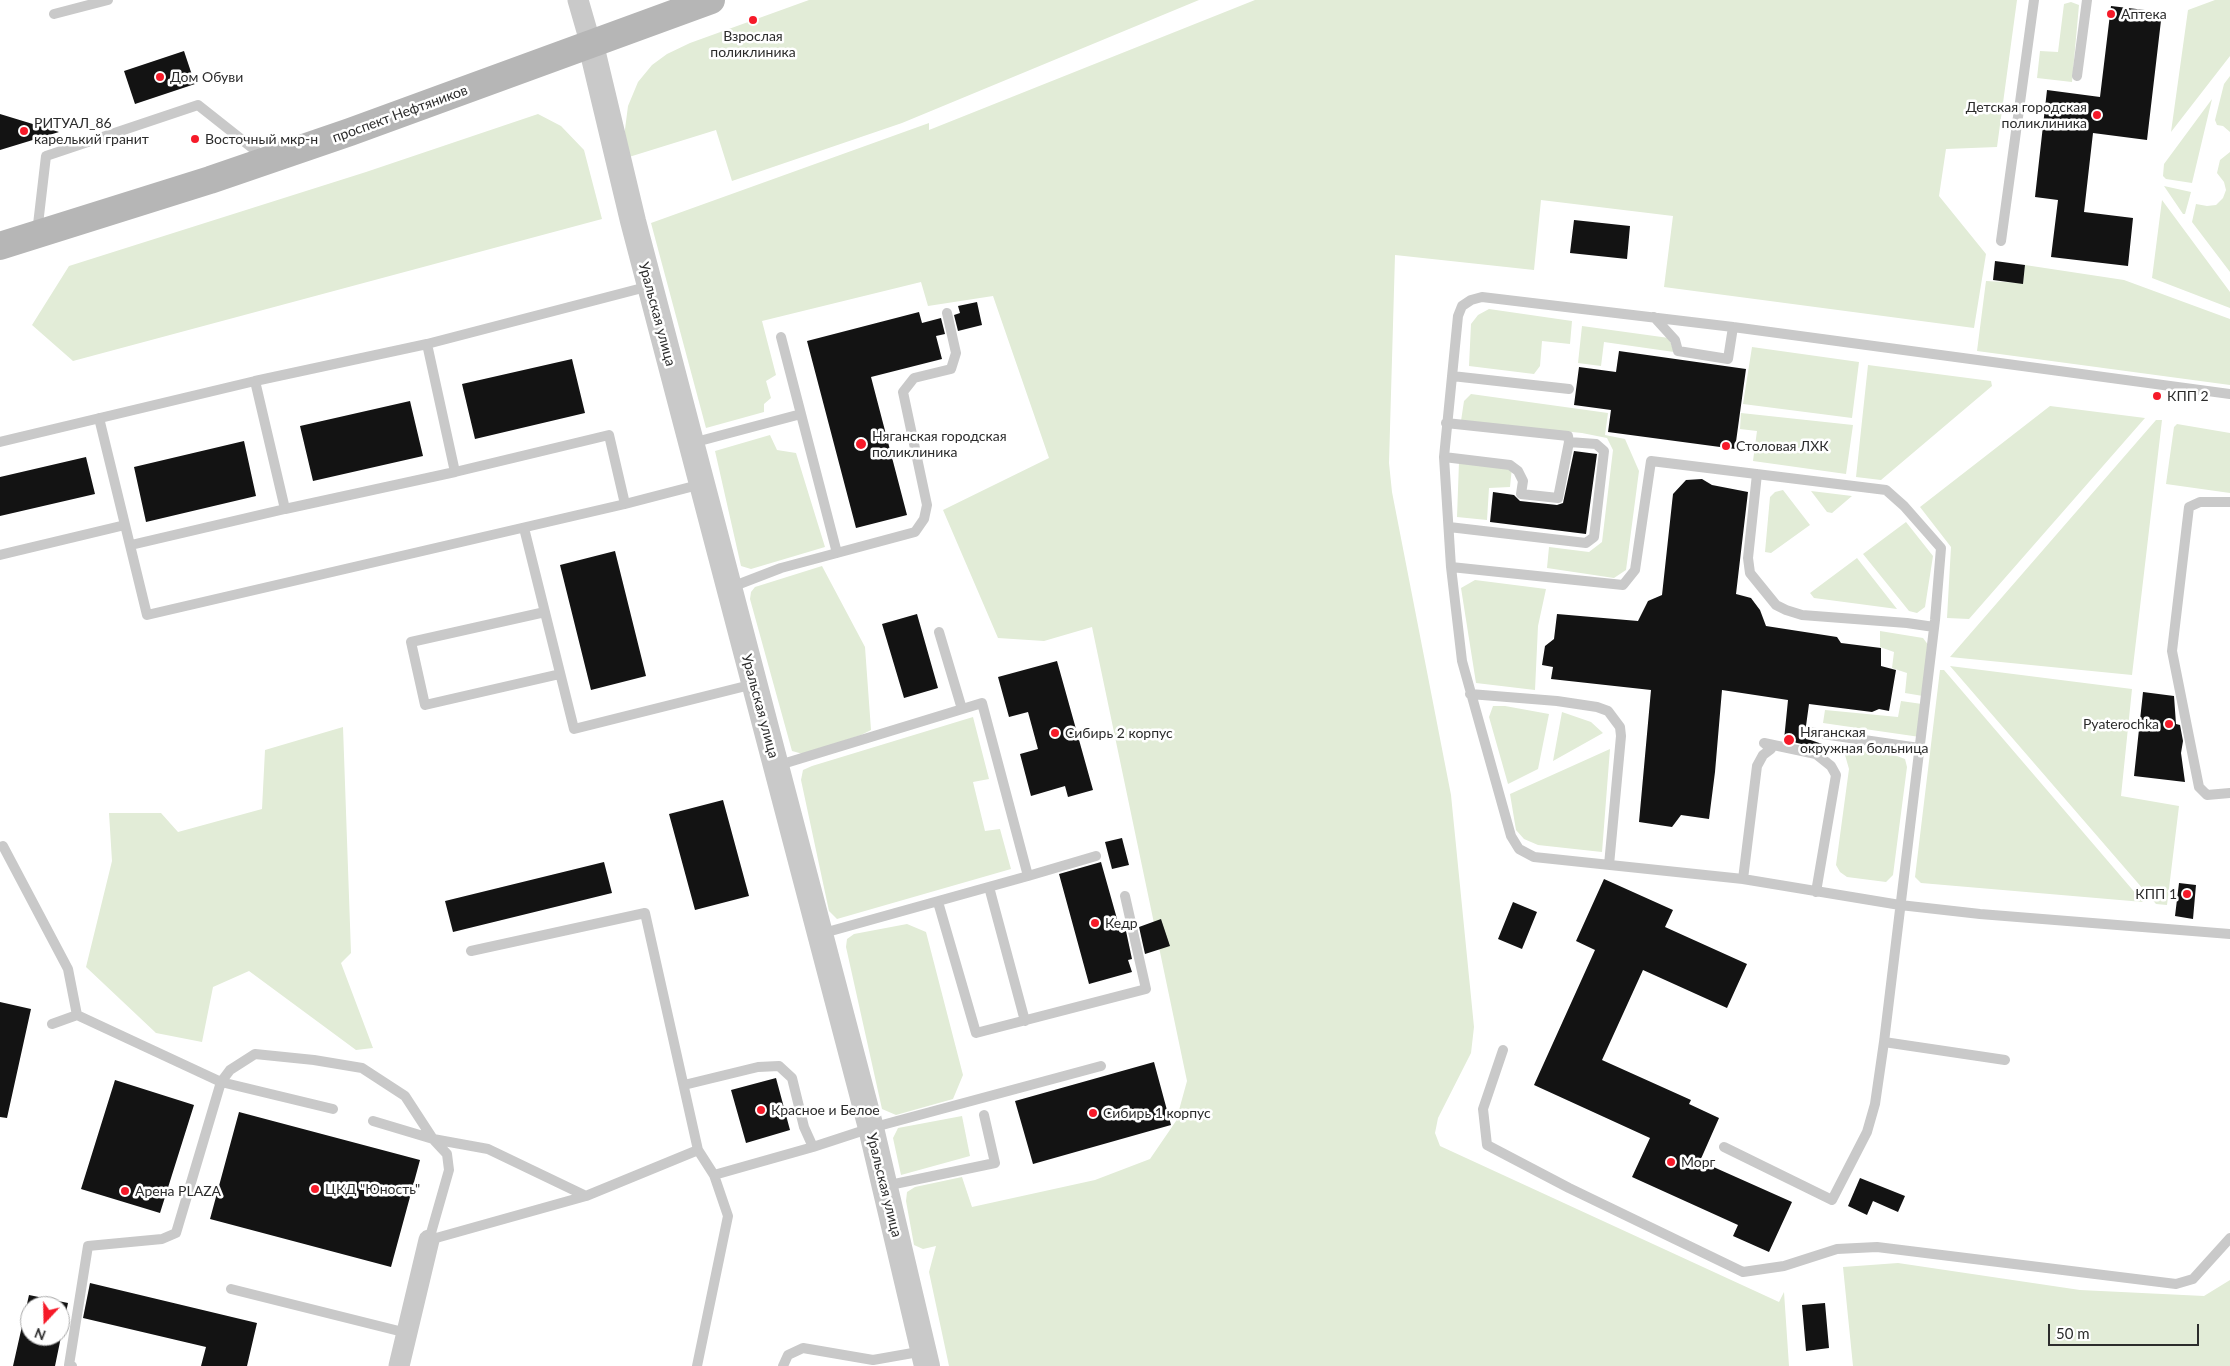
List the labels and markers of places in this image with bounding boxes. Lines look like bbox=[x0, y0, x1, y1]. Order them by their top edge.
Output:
place label: Аптека bbox=[2121, 6, 2167, 22]
marker: Аптека bbox=[2105, 8, 2117, 20]
marker: Взрослая поликлиника bbox=[747, 14, 759, 26]
place label: Взрослая поликлиника bbox=[710, 28, 796, 60]
place label: Дом Обуви bbox=[170, 69, 243, 85]
marker: Дом Обуви bbox=[154, 71, 166, 83]
place label: Детская городская поликлиника bbox=[1966, 99, 2087, 132]
marker: Детская городская поликлиника bbox=[2091, 109, 2103, 121]
place label: РИТУАЛ_86 карелький гранит bbox=[34, 115, 149, 148]
marker: РИТУАЛ_86 карелький гранит bbox=[18, 125, 30, 137]
place label: Восточный мкр-н bbox=[205, 131, 318, 147]
marker: Восточный мкр-н bbox=[189, 133, 201, 145]
place label: КПП 2 bbox=[2167, 388, 2209, 404]
marker: КПП 2 bbox=[2151, 390, 2163, 402]
place label: Няганская городская поликлиника bbox=[872, 428, 1007, 461]
marker: Няганская городская поликлиника bbox=[854, 437, 868, 451]
place label: Столовая ЛХК bbox=[1736, 438, 1829, 454]
marker: Столовая ЛХК bbox=[1720, 440, 1732, 452]
place label: Pyaterochka bbox=[2083, 716, 2159, 732]
marker: Pyaterochka bbox=[2163, 718, 2175, 730]
place label: Няганская окружная больница bbox=[1800, 724, 1929, 756]
place label: Сибирь 2 корпус bbox=[1065, 725, 1173, 741]
marker: Сибирь 2 корпус bbox=[1049, 727, 1061, 739]
marker: Няганская окружная больница bbox=[1782, 733, 1796, 747]
place label: КПП 1 bbox=[2135, 886, 2177, 902]
marker: КПП 1 bbox=[2181, 888, 2193, 900]
place label: Кедр bbox=[1105, 915, 1138, 931]
marker: Кедр bbox=[1089, 917, 1101, 929]
place label: Красное и Белое bbox=[771, 1102, 880, 1118]
marker: Красное и Белое bbox=[755, 1104, 767, 1116]
place label: Сибирь 1 корпус bbox=[1103, 1105, 1211, 1121]
marker: Сибирь 1 корпус bbox=[1087, 1107, 1099, 1119]
place label: Морг bbox=[1681, 1154, 1715, 1170]
marker: Морг bbox=[1665, 1156, 1677, 1168]
place label: ЦКД "Юность" bbox=[325, 1181, 420, 1197]
place label: Арена PLAZA bbox=[135, 1183, 221, 1199]
marker: ЦКД "Юность" bbox=[309, 1183, 321, 1195]
marker: Арена PLAZA bbox=[119, 1185, 131, 1197]

